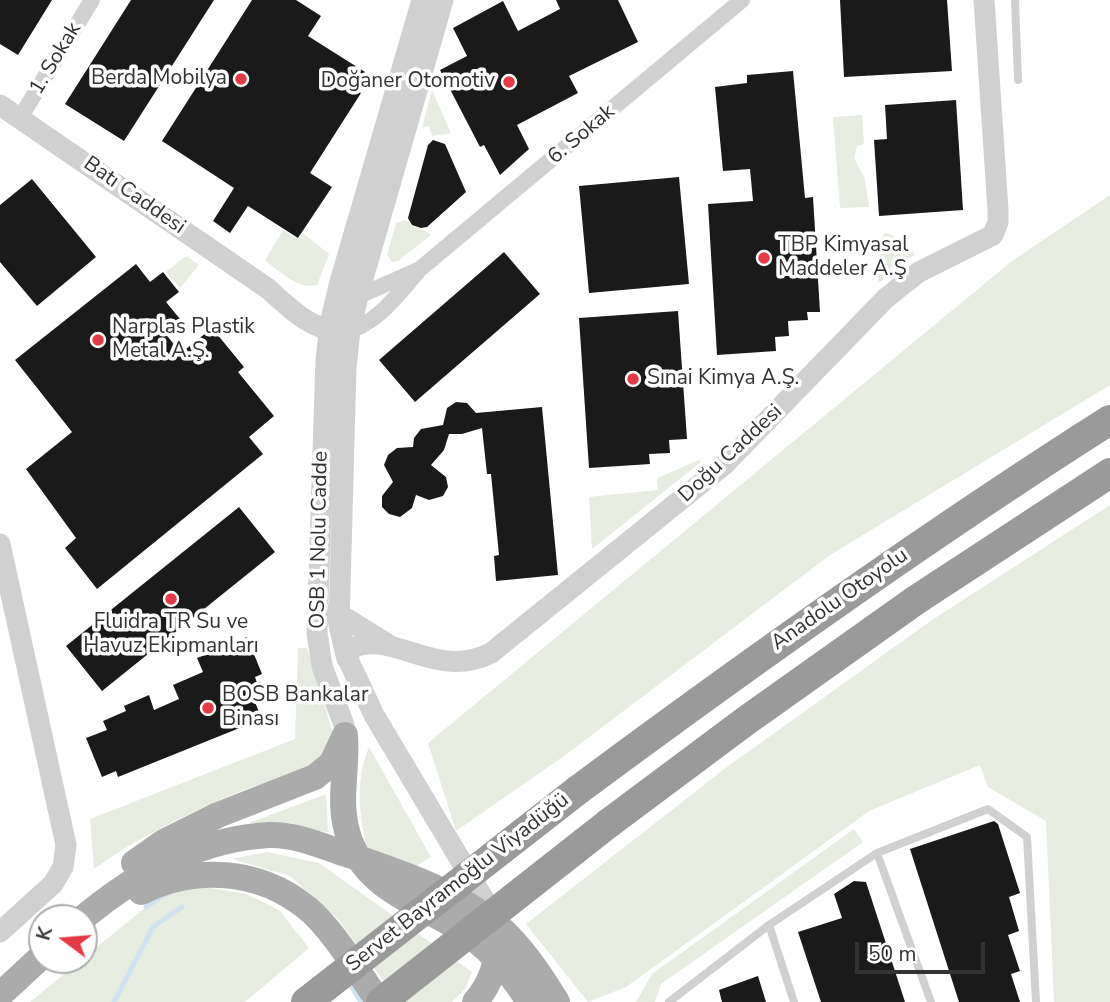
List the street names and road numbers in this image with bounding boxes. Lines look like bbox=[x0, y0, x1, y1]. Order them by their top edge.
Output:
street label: 1. Sokak bbox=[25, 18, 87, 100]
street label: 6. Sokak bbox=[543, 100, 621, 170]
street label: Batı Caddesi bbox=[78, 152, 190, 240]
street label: Doğu Caddesi bbox=[674, 400, 788, 508]
street label: OSB 1 Nolu Cadde bbox=[306, 451, 334, 629]
street label: Anadolu Otoyolu bbox=[767, 544, 913, 656]
street label: Servet Bayramoğlu Viyadüğü bbox=[342, 788, 574, 978]

